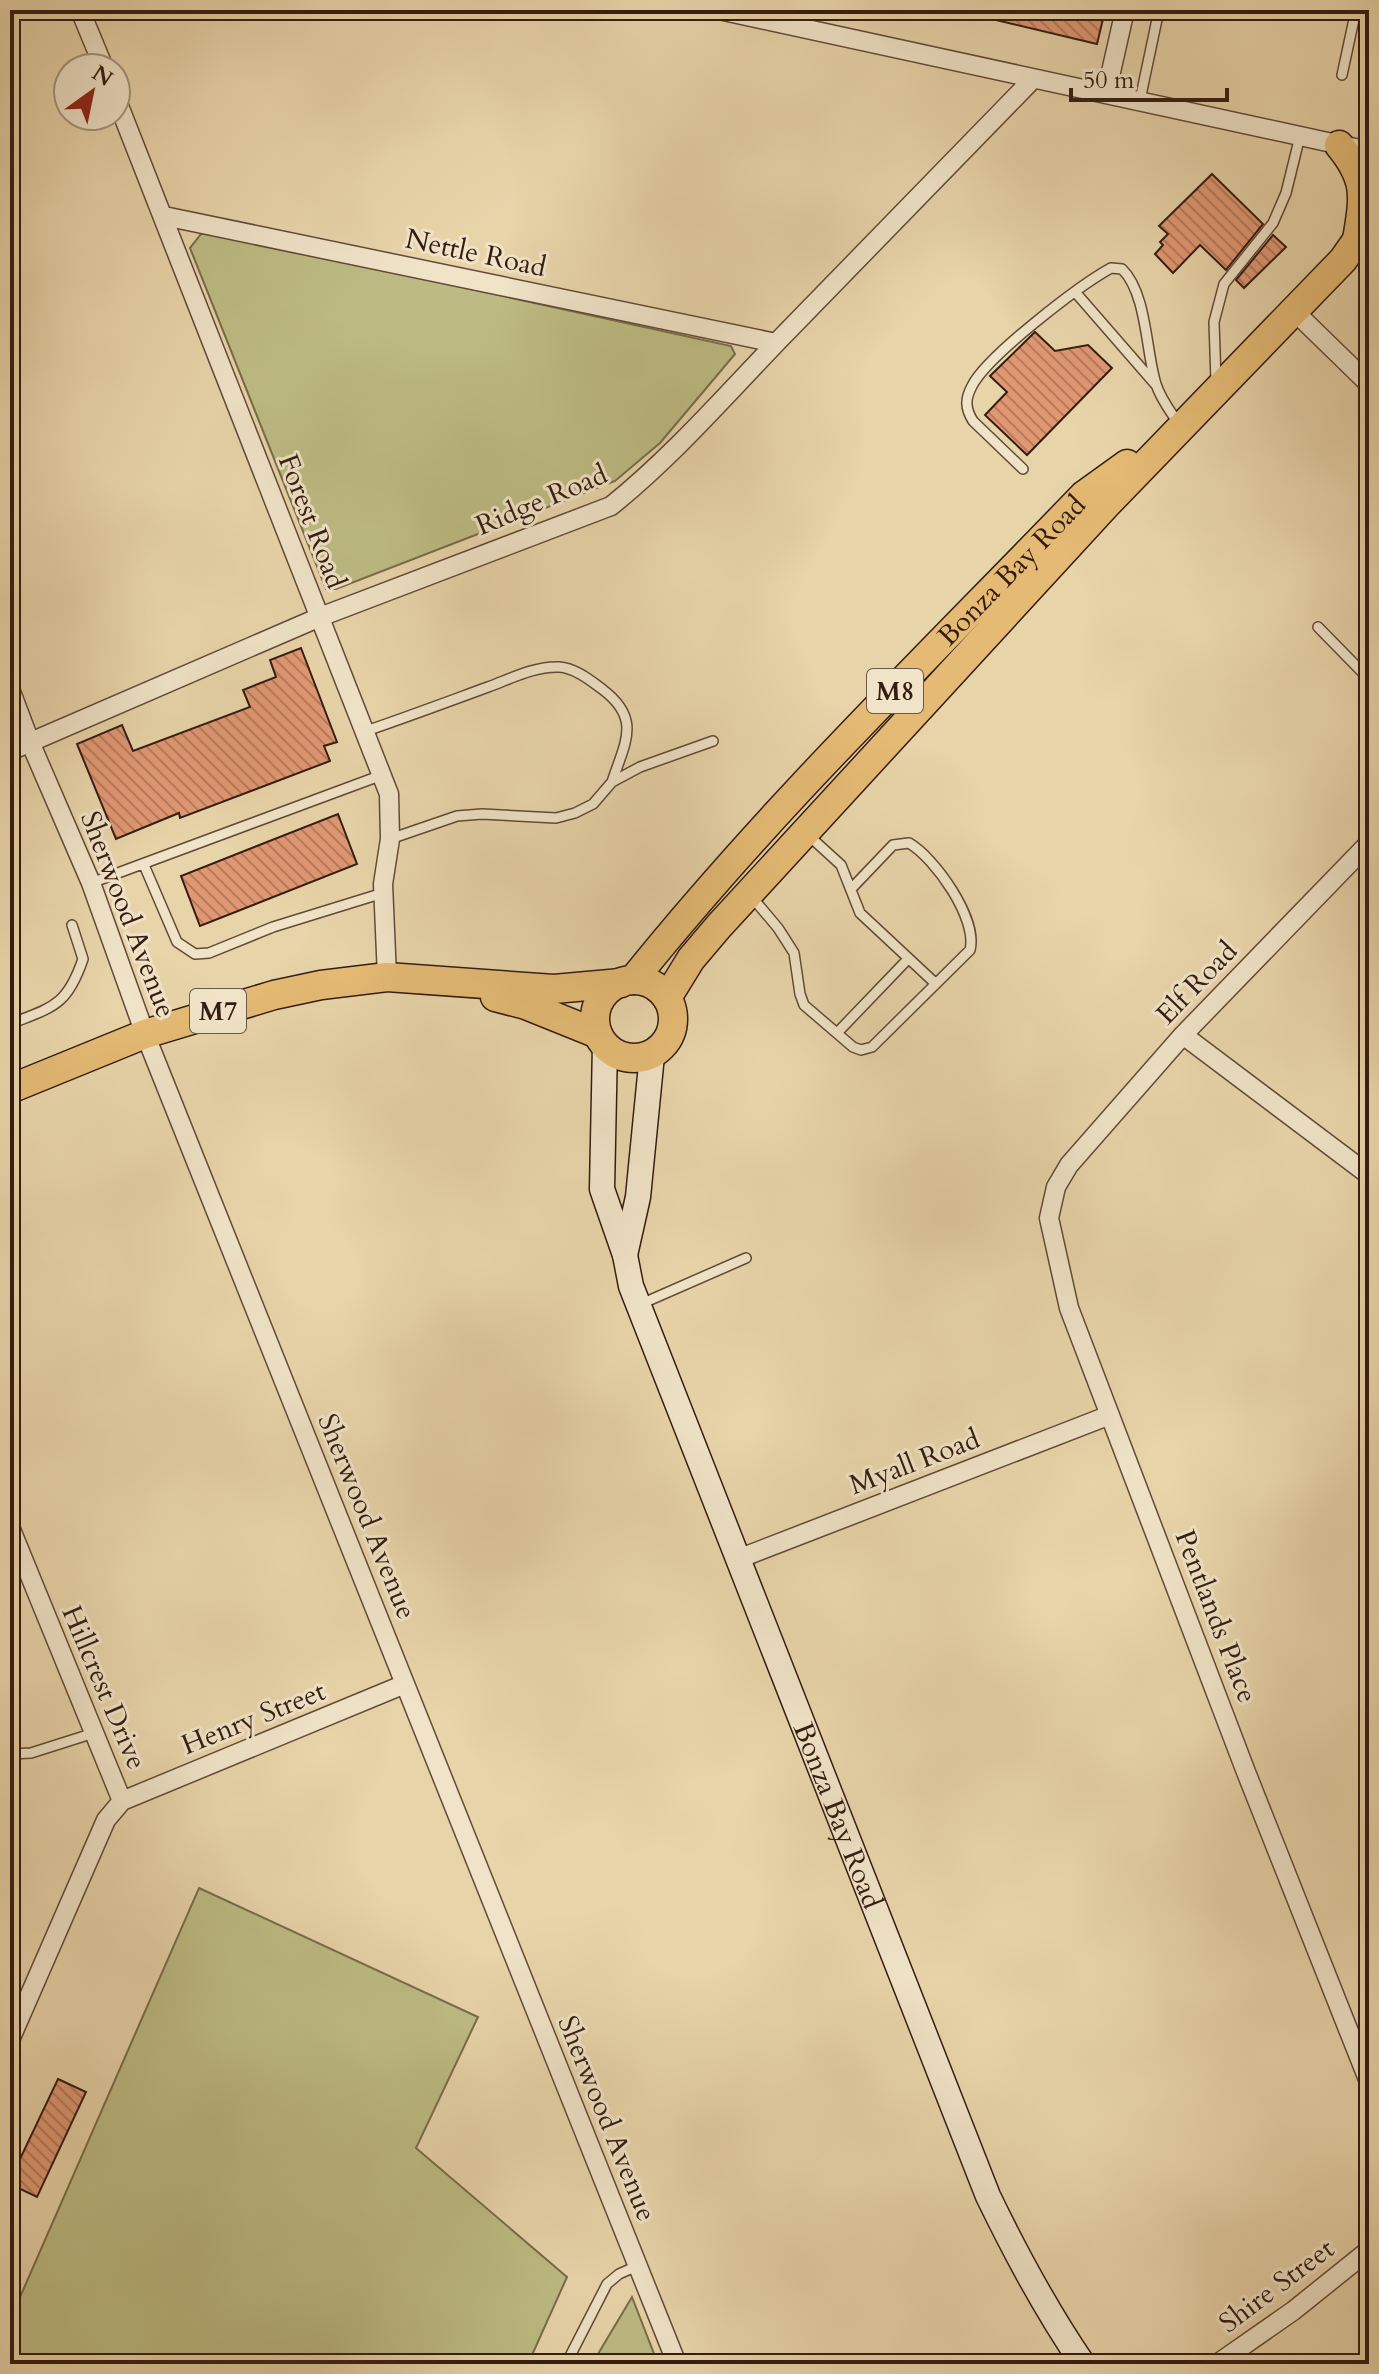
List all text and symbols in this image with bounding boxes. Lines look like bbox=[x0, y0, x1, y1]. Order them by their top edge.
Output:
north arrow bbox=[52, 52, 132, 132]
scale bar bbox=[1071, 52, 1227, 102]
text: N bbox=[86, 58, 119, 94]
text: 50 m bbox=[1083, 64, 1135, 97]
street label: Nettle Road bbox=[402, 220, 550, 286]
street label: Forest Road bbox=[269, 449, 355, 594]
street label: Ridge Road bbox=[470, 455, 613, 545]
street label: Bonza Bay Road bbox=[929, 487, 1094, 654]
road number: M8 bbox=[867, 669, 923, 713]
street label: Sherwood Avenue bbox=[71, 806, 185, 1023]
street label: Elf Road bbox=[1148, 933, 1246, 1033]
road number: M7 bbox=[190, 989, 246, 1033]
street label: Sherwood Avenue bbox=[309, 1408, 426, 1625]
street label: Myall Road bbox=[844, 1420, 985, 1504]
street label: Pentlands Place bbox=[1166, 1524, 1266, 1708]
street label: Hillcrest Drive bbox=[52, 1600, 156, 1775]
street label: Henry Street bbox=[176, 1672, 331, 1764]
street label: Bonza Bay Road bbox=[784, 1717, 891, 1914]
street label: Sherwood Avenue bbox=[549, 2010, 666, 2227]
street label: Shire Street bbox=[1211, 2230, 1342, 2342]

